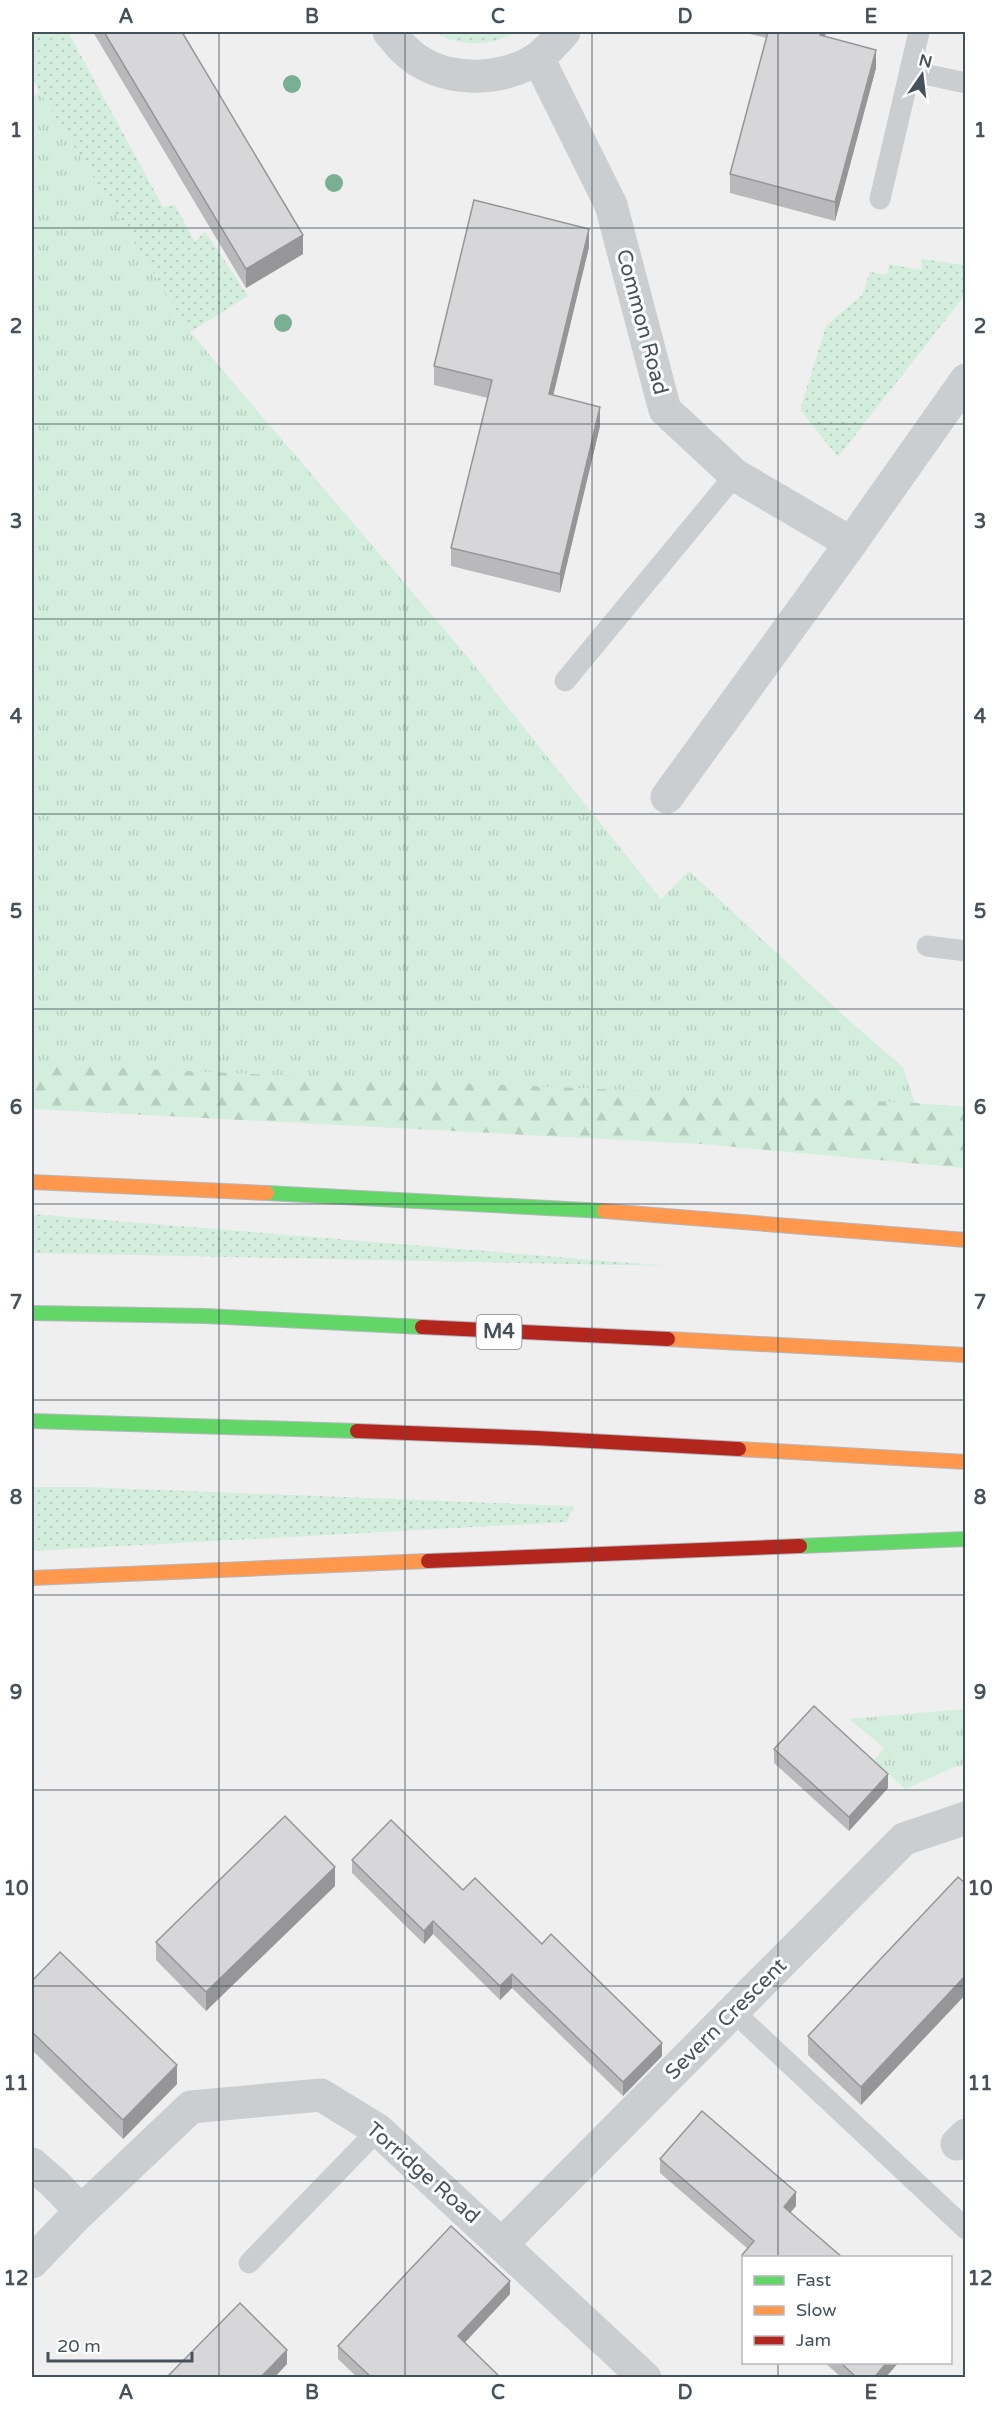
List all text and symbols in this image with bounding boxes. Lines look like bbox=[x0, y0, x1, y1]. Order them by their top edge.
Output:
text: A bbox=[119, 5, 134, 29]
text: B bbox=[305, 5, 319, 29]
text: C bbox=[491, 5, 505, 29]
text: D bbox=[677, 5, 693, 29]
text: E bbox=[865, 5, 878, 29]
north arrow bbox=[892, 45, 952, 105]
text: N bbox=[917, 50, 934, 73]
text: 1 bbox=[10, 119, 22, 143]
text: 1 bbox=[974, 119, 986, 143]
street label: Common Road bbox=[611, 247, 673, 397]
text: 2 bbox=[10, 315, 22, 339]
text: 2 bbox=[974, 315, 986, 339]
text: 3 bbox=[10, 510, 22, 534]
text: 3 bbox=[974, 510, 986, 534]
text: 4 bbox=[10, 705, 23, 729]
text: 4 bbox=[974, 705, 987, 729]
text: 5 bbox=[10, 900, 22, 924]
text: 5 bbox=[974, 900, 986, 924]
text: 6 bbox=[10, 1096, 22, 1120]
text: 6 bbox=[974, 1096, 986, 1120]
text: 7 bbox=[10, 1291, 22, 1315]
text: 7 bbox=[974, 1291, 986, 1315]
road number: M4 bbox=[476, 1315, 522, 1349]
text: 8 bbox=[10, 1486, 22, 1510]
text: 8 bbox=[974, 1486, 986, 1510]
text: 9 bbox=[10, 1681, 22, 1705]
text: 9 bbox=[974, 1681, 986, 1705]
text: 10 bbox=[3, 1877, 29, 1901]
text: 10 bbox=[967, 1877, 993, 1901]
street label: Severn Crescent bbox=[660, 1953, 792, 2085]
text: 11 bbox=[3, 2072, 29, 2096]
text: 11 bbox=[967, 2072, 993, 2096]
street label: Torridge Road bbox=[361, 2117, 485, 2229]
legend bbox=[742, 2256, 952, 2364]
text: 12 bbox=[3, 2267, 29, 2291]
text: 12 bbox=[967, 2267, 993, 2291]
text: Fast bbox=[796, 2269, 831, 2291]
text: Slow bbox=[796, 2299, 837, 2321]
scale bar bbox=[48, 2325, 192, 2363]
text: Jam bbox=[796, 2329, 831, 2351]
text: 20 m bbox=[57, 2335, 101, 2357]
text: A bbox=[119, 2381, 134, 2405]
text: B bbox=[305, 2381, 319, 2405]
text: C bbox=[491, 2381, 505, 2405]
text: D bbox=[677, 2381, 693, 2405]
text: E bbox=[865, 2381, 878, 2405]

